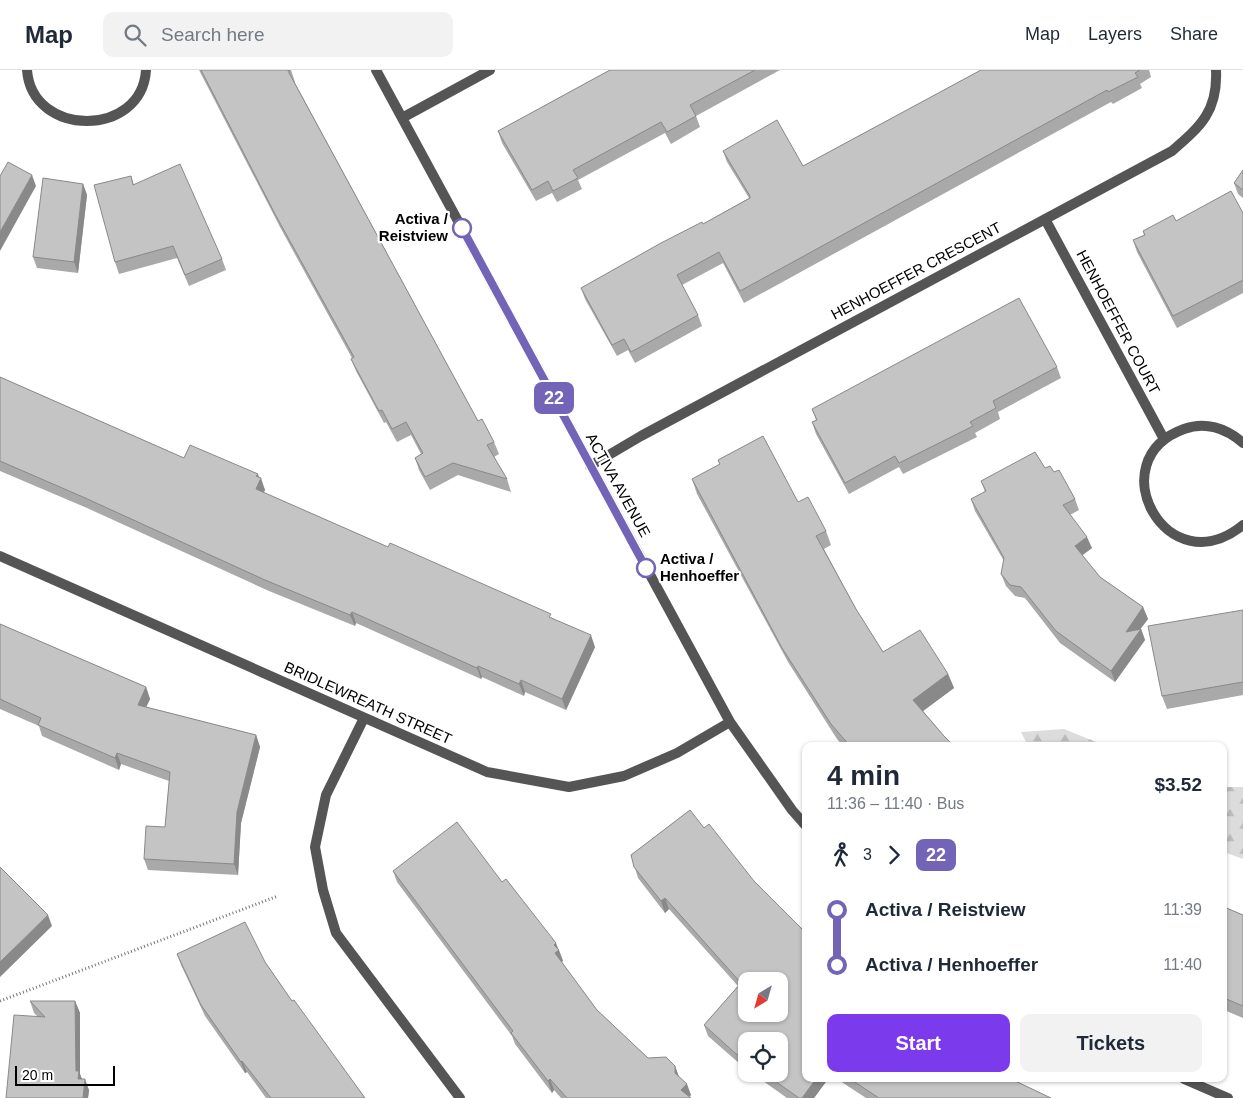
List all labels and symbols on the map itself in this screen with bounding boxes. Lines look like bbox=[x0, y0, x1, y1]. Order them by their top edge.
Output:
place label: Activa / Reistview bbox=[379, 210, 449, 244]
marker: Activa / Reistview bbox=[452, 218, 472, 238]
street label: HENHOEFFER CRESCENT bbox=[828, 218, 1004, 323]
street label: HENHOEFFER COURT bbox=[1073, 247, 1164, 397]
line badge: 22 bbox=[532, 382, 576, 414]
street label: ACTIVA AVENUE bbox=[583, 430, 654, 540]
place label: Activa / Henhoeffer bbox=[660, 550, 739, 584]
marker: Activa / Henhoeffer bbox=[636, 558, 656, 578]
street label: BRIDLEWREATH STREET bbox=[282, 658, 455, 747]
north arrow bbox=[738, 972, 788, 1022]
scale bar bbox=[15, 1063, 115, 1086]

